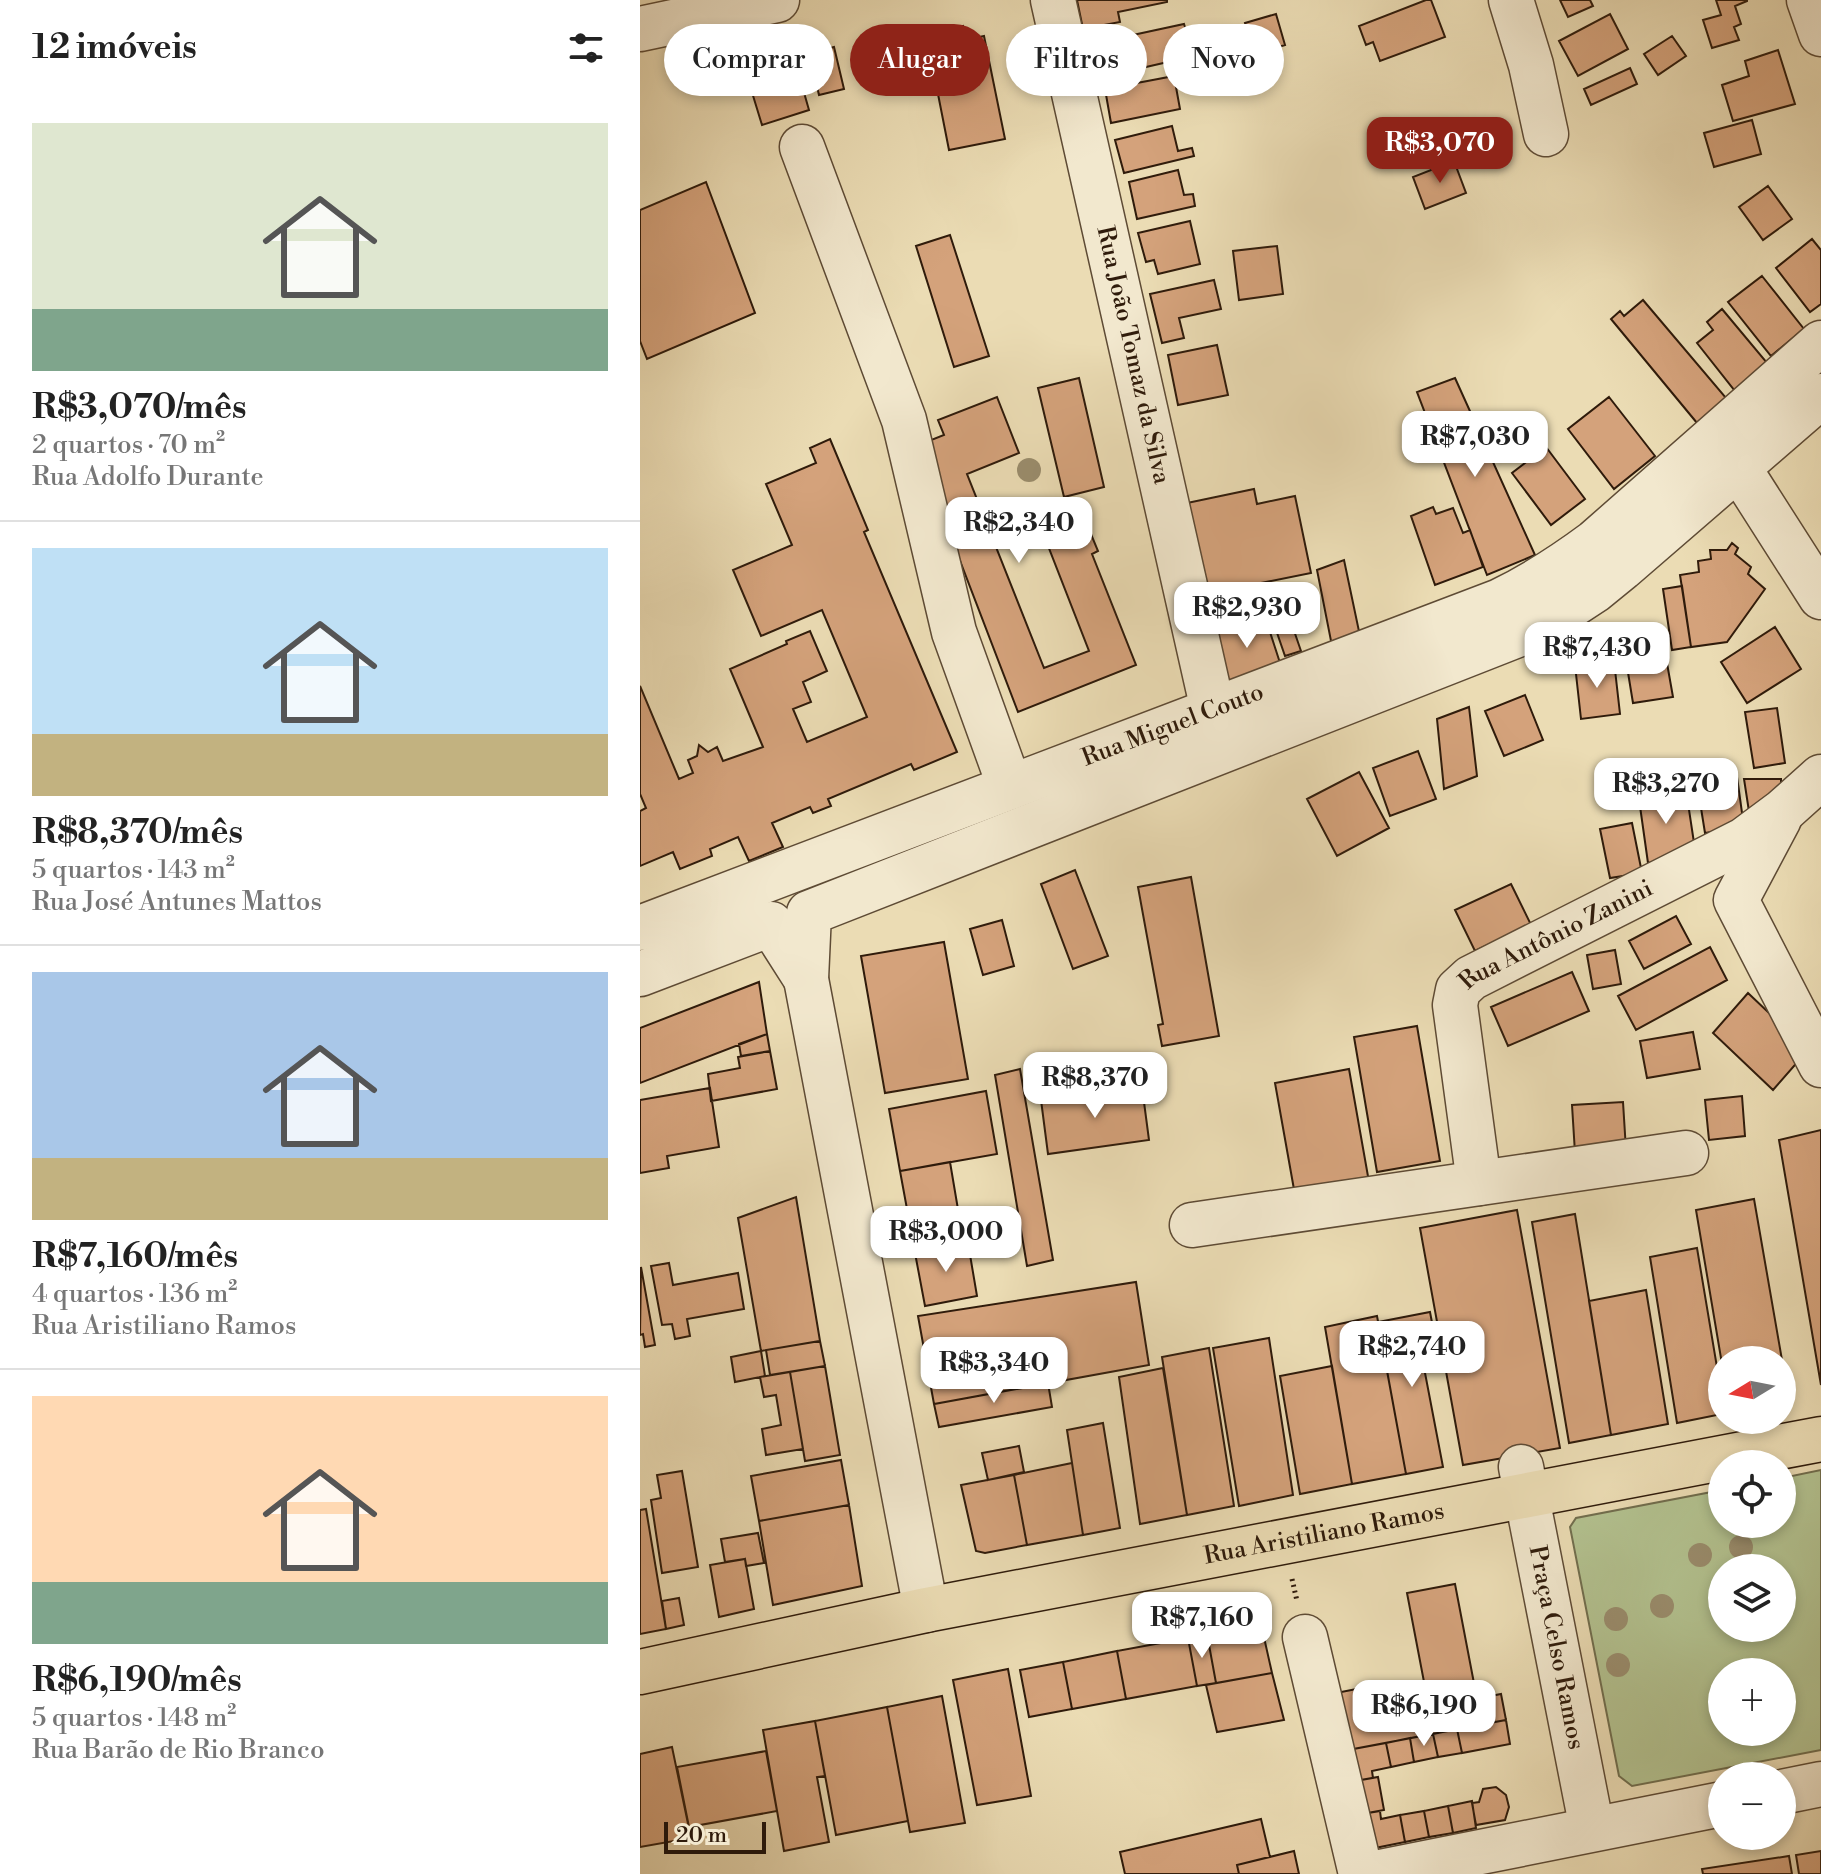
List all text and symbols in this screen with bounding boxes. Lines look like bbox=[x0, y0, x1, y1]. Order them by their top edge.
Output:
chip: Comprar bbox=[664, 24, 834, 96]
chip: Alugar bbox=[850, 24, 990, 96]
chip: Filtros bbox=[1006, 24, 1147, 96]
chip: Novo bbox=[1163, 24, 1284, 96]
icon: filters bbox=[564, 26, 608, 70]
text: 12 imóveis bbox=[32, 27, 197, 69]
pin: R$3,070 bbox=[1366, 117, 1514, 185]
text: R$3,070 bbox=[1385, 127, 1495, 159]
icon: home bbox=[248, 175, 392, 319]
street label: Rua João Tomaz da Silva bbox=[1089, 223, 1177, 488]
text: R$3,070/mês bbox=[32, 387, 247, 429]
pin: R$7,030 bbox=[1401, 411, 1549, 479]
text: R$7,030 bbox=[1420, 421, 1530, 453]
text: 2 quartos · 70 m² bbox=[32, 429, 225, 461]
text: Rua Adolfo Durante bbox=[32, 461, 264, 493]
pin: R$2,340 bbox=[945, 497, 1093, 565]
text: R$2,340 bbox=[963, 507, 1075, 539]
pin: R$2,930 bbox=[1173, 582, 1321, 650]
text: R$2,930 bbox=[1192, 592, 1302, 624]
icon: home bbox=[248, 600, 392, 744]
pin: R$7,430 bbox=[1523, 622, 1671, 690]
text: R$7,430 bbox=[1543, 632, 1651, 664]
street label: Rua Miguel Couto bbox=[1078, 677, 1268, 774]
pin: R$3,270 bbox=[1592, 758, 1740, 826]
text: R$3,270 bbox=[1612, 768, 1720, 800]
text: R$8,370/mês bbox=[32, 812, 243, 854]
text: 5 quartos · 143 m² bbox=[32, 854, 235, 886]
street label: Rua Antônio Zanini bbox=[1453, 874, 1658, 996]
text: Rua José Antunes Mattos bbox=[32, 886, 322, 918]
icon: home bbox=[248, 1024, 392, 1168]
pin: R$8,370 bbox=[1021, 1052, 1169, 1120]
text: R$8,370 bbox=[1041, 1062, 1149, 1094]
pin: R$3,000 bbox=[872, 1206, 1020, 1274]
text: R$3,000 bbox=[888, 1216, 1004, 1248]
text: R$7,160/mês bbox=[32, 1236, 238, 1278]
text: 4 quartos · 136 m² bbox=[32, 1278, 237, 1310]
text: Rua Aristiliano Ramos bbox=[32, 1310, 296, 1342]
pin: R$2,740 bbox=[1338, 1321, 1486, 1389]
text: R$2,740 bbox=[1358, 1331, 1466, 1363]
pin: R$3,340 bbox=[920, 1337, 1068, 1405]
north arrow bbox=[1708, 1346, 1796, 1434]
map controls bbox=[1708, 1346, 1796, 1850]
text: R$3,340 bbox=[939, 1347, 1049, 1379]
icon: home bbox=[248, 1448, 392, 1592]
button: locate bbox=[1708, 1450, 1796, 1538]
street label: Rua Aristiliano Ramos bbox=[1201, 1496, 1447, 1572]
street label: Praça Celso Ramos bbox=[1522, 1543, 1591, 1752]
button: layers bbox=[1708, 1554, 1796, 1642]
pin: R$7,160 bbox=[1128, 1592, 1276, 1660]
text: R$7,160 bbox=[1150, 1602, 1254, 1634]
button: + bbox=[1708, 1658, 1796, 1746]
text: R$6,190/mês bbox=[32, 1660, 242, 1702]
pin: R$6,190 bbox=[1350, 1680, 1498, 1748]
text: R$6,190 bbox=[1371, 1690, 1477, 1722]
text: 5 quartos · 148 m² bbox=[32, 1702, 236, 1734]
text: Rua Barão de Rio Branco bbox=[32, 1734, 325, 1766]
button: − bbox=[1708, 1762, 1796, 1850]
scale bar bbox=[664, 1818, 766, 1854]
text: 20 m bbox=[676, 1822, 727, 1849]

